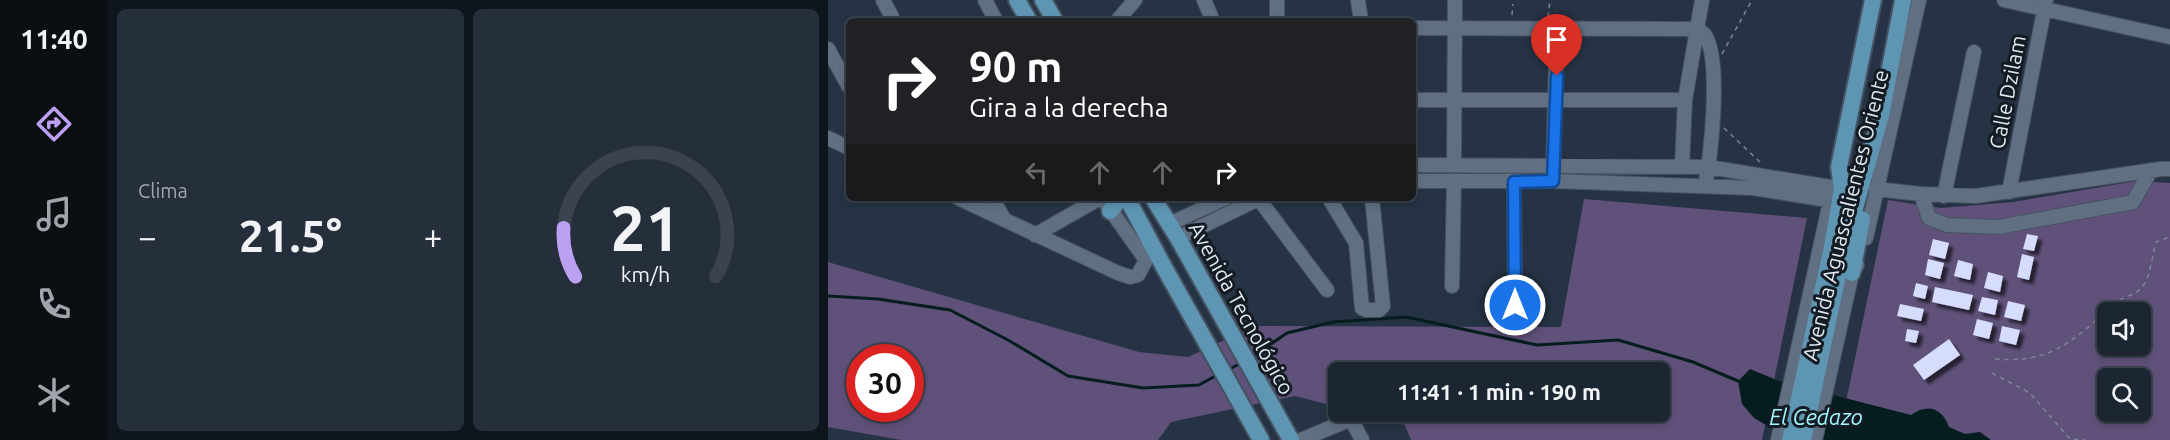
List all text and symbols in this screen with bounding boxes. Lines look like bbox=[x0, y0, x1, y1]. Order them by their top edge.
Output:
pin bbox=[1531, 14, 1582, 76]
icon: arrive bbox=[1540, 23, 1573, 56]
text: 11:40 bbox=[20, 24, 88, 54]
street label: Calle Dzilam bbox=[1984, 33, 2030, 151]
icon: right bbox=[870, 42, 948, 120]
text: 90 m bbox=[969, 43, 1063, 90]
street label: Avenida Aguascalientes Oriente bbox=[1797, 67, 1893, 363]
text: Gira a la derecha bbox=[969, 92, 1169, 122]
icon: directions bbox=[33, 103, 75, 145]
icon: left bbox=[1020, 156, 1053, 189]
icon: ahead bbox=[1083, 156, 1116, 189]
icon: ahead bbox=[1146, 156, 1179, 189]
icon: right bbox=[1209, 156, 1242, 189]
text: Clima bbox=[138, 179, 188, 202]
icon: music bbox=[33, 193, 75, 235]
text: 21 bbox=[611, 193, 681, 263]
text: 21.5° bbox=[239, 210, 342, 261]
text: − bbox=[138, 218, 157, 255]
text: + bbox=[424, 218, 442, 255]
street label: Avenida Tecnológico bbox=[1185, 218, 1299, 398]
text: km/h bbox=[621, 262, 670, 286]
position arrow bbox=[1483, 273, 1547, 337]
icon: phone bbox=[33, 283, 75, 325]
map controls bbox=[2097, 302, 2151, 422]
button: sound bbox=[2097, 302, 2151, 356]
speed limit sign: 30 bbox=[846, 344, 924, 422]
button: search bbox=[2097, 368, 2151, 422]
icon: climate bbox=[33, 374, 75, 416]
text: 11:41 · 1 min · 190 m bbox=[1397, 379, 1601, 404]
water label: El Cedazo bbox=[1769, 404, 1863, 429]

